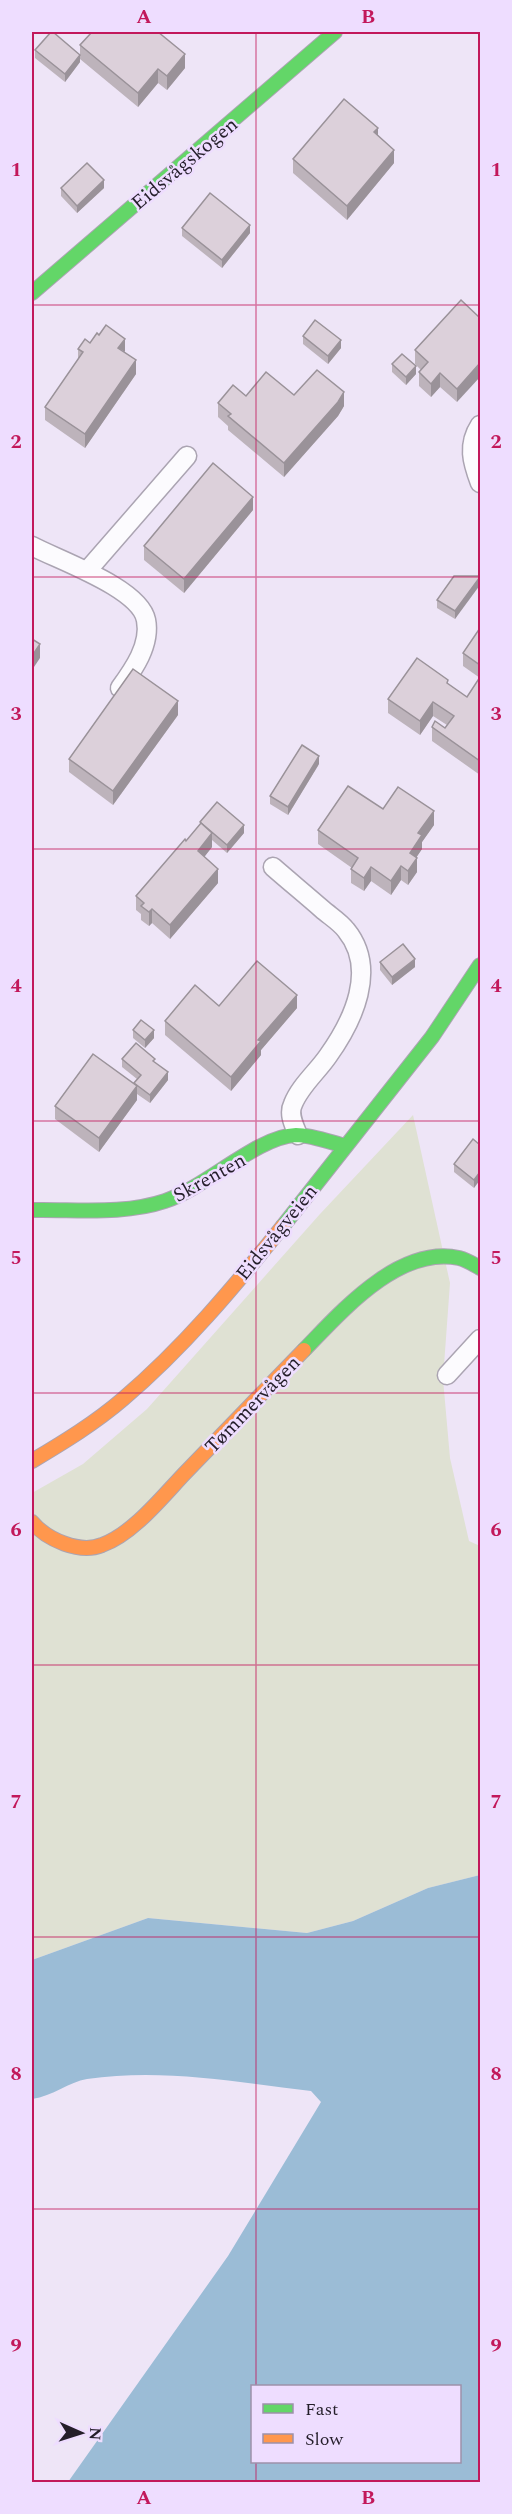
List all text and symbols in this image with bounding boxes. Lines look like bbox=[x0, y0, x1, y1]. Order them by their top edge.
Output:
text: A bbox=[136, 2, 152, 32]
text: B bbox=[361, 2, 375, 32]
street label: Eidsvågskogen bbox=[125, 110, 245, 217]
text: 1 bbox=[10, 155, 22, 185]
text: 1 bbox=[490, 155, 502, 185]
text: 2 bbox=[10, 427, 22, 457]
text: 2 bbox=[490, 427, 502, 457]
text: 3 bbox=[10, 699, 22, 729]
text: 3 bbox=[490, 699, 502, 729]
text: 4 bbox=[10, 971, 22, 1001]
text: 4 bbox=[490, 971, 502, 1001]
street label: Skrenten bbox=[167, 1145, 252, 1210]
street label: Eidsvågveien bbox=[229, 1178, 325, 1287]
text: 5 bbox=[10, 1243, 22, 1273]
text: 5 bbox=[490, 1243, 502, 1273]
street label: Tømmervågen bbox=[198, 1349, 307, 1461]
text: 6 bbox=[10, 1515, 22, 1545]
text: 6 bbox=[490, 1515, 502, 1545]
text: 7 bbox=[10, 1787, 22, 1817]
text: 7 bbox=[490, 1787, 502, 1817]
text: 8 bbox=[10, 2059, 22, 2089]
text: 8 bbox=[490, 2059, 502, 2089]
text: 9 bbox=[10, 2331, 22, 2361]
text: 9 bbox=[490, 2331, 502, 2361]
legend bbox=[251, 2385, 461, 2463]
text: Fast bbox=[305, 2396, 338, 2423]
north arrow bbox=[51, 2403, 111, 2463]
text: Slow bbox=[305, 2426, 344, 2453]
text: N bbox=[83, 2427, 107, 2441]
text: A bbox=[136, 2483, 152, 2513]
text: B bbox=[361, 2483, 375, 2513]

